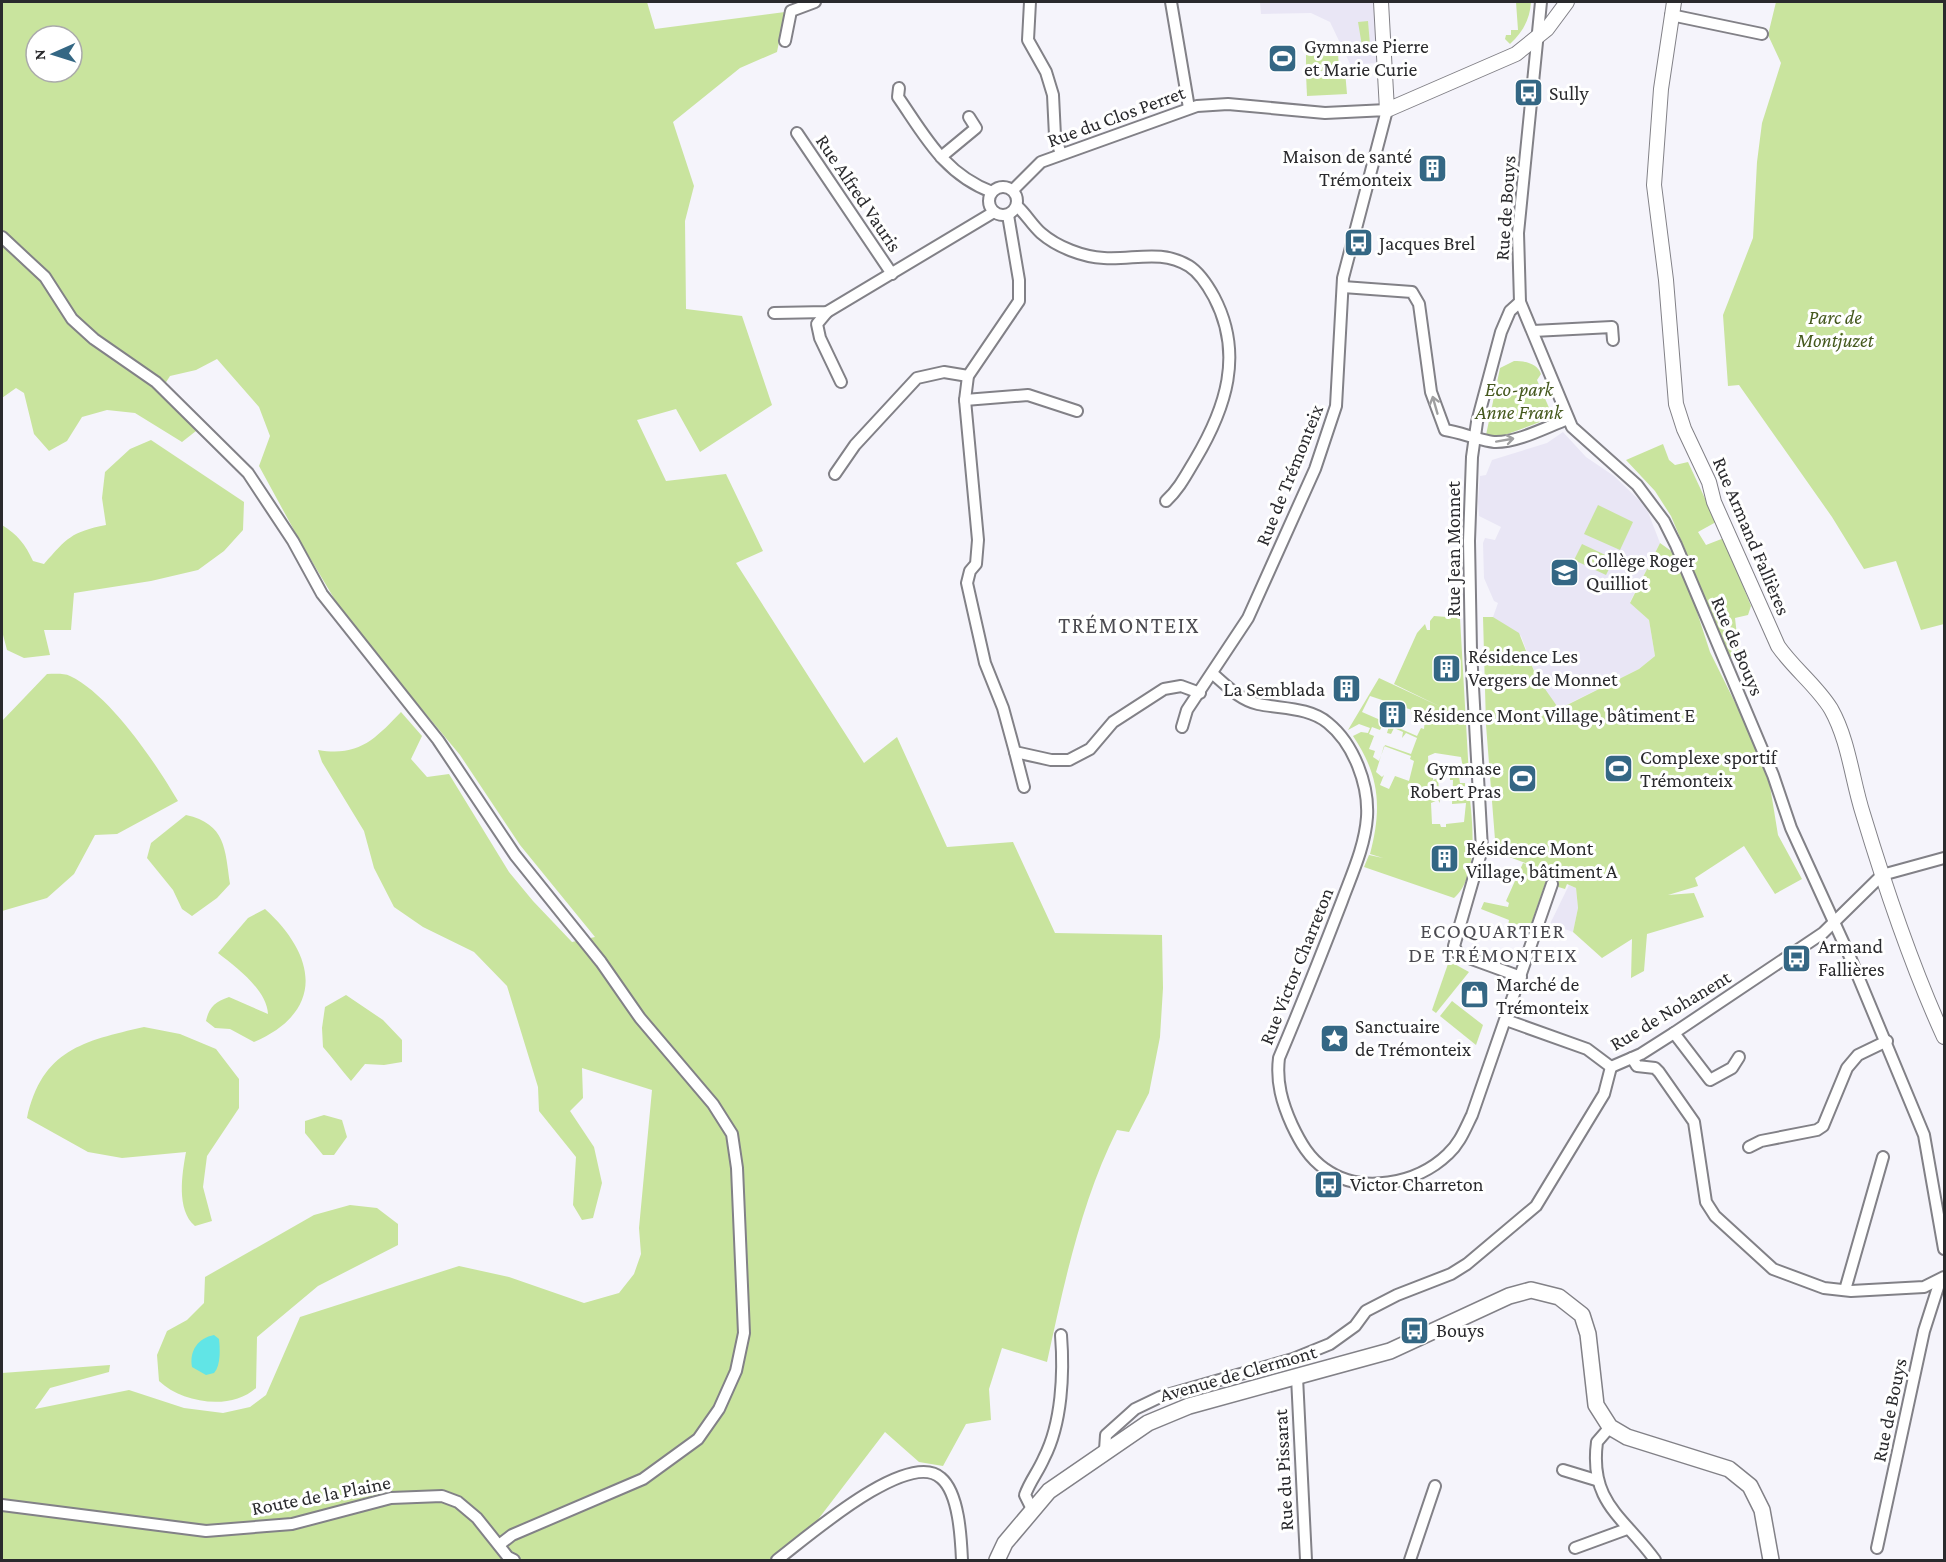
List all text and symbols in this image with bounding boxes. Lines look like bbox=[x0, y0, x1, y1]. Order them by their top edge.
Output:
north arrow bbox=[24, 24, 84, 84]
place label: Gymnase Pierre et Marie Curie bbox=[1304, 35, 1429, 80]
sports icon: Gymnase Pierre et Marie Curie bbox=[1267, 42, 1299, 74]
text: N bbox=[31, 49, 48, 61]
bus stop icon: Sully bbox=[1512, 77, 1544, 109]
street label: Rue du Clos Perret bbox=[1044, 81, 1188, 151]
place label: Sully bbox=[1549, 82, 1589, 105]
street label: Rue Alfred Vauris bbox=[812, 130, 906, 256]
place label: Maison de santé Trémonteix bbox=[1282, 145, 1413, 190]
building icon: Maison de santé Trémonteix bbox=[1417, 152, 1449, 184]
street label: Rue de Bouys bbox=[1490, 154, 1521, 261]
bus stop icon: Jacques Brel bbox=[1342, 227, 1374, 259]
place label: Jacques Brel bbox=[1377, 232, 1475, 255]
park label: Parc de Montjuzet bbox=[1795, 306, 1875, 352]
park label: Eco-park Anne Frank bbox=[1474, 378, 1564, 423]
one-way arrow bbox=[1429, 396, 1440, 415]
street label: Rue de Trémonteix bbox=[1251, 401, 1328, 549]
one-way arrow bbox=[1495, 434, 1514, 445]
street label: Rue Armand Fallières bbox=[1709, 454, 1795, 618]
street label: Rue Jean Monnet bbox=[1442, 481, 1465, 617]
place label: Collège Roger Quilliot bbox=[1586, 549, 1695, 594]
school or university icon: Collège Roger Quilliot bbox=[1549, 556, 1581, 588]
street label: Rue de Bouys bbox=[1706, 593, 1769, 699]
district label: TRÉMONTEIX bbox=[1058, 613, 1200, 638]
place label: Résidence Les Vergers de Monnet bbox=[1468, 645, 1618, 691]
building icon: Résidence Les Vergers de Monnet bbox=[1431, 652, 1463, 684]
building icon: La Semblada bbox=[1330, 673, 1362, 705]
place label: La Semblada bbox=[1223, 678, 1325, 700]
building icon: Résidence Mont Village, bâtiment E bbox=[1376, 699, 1408, 731]
place label: Résidence Mont Village, bâtiment E bbox=[1413, 704, 1695, 727]
place label: Complexe sportif Trémonteix bbox=[1640, 746, 1778, 791]
sports icon: Complexe sportif Trémonteix bbox=[1603, 753, 1635, 785]
place label: Gymnase Robert Pras bbox=[1410, 757, 1501, 802]
sports icon: Gymnase Robert Pras bbox=[1506, 763, 1538, 795]
place label: Résidence Mont Village, bâtiment A bbox=[1466, 837, 1618, 883]
building icon: Résidence Mont Village, bâtiment A bbox=[1429, 843, 1461, 875]
street label: Rue Victor Charreton bbox=[1254, 884, 1338, 1048]
district label: ECOQUARTIER DE TRÉMONTEIX bbox=[1408, 919, 1578, 967]
place label: Armand Fallières bbox=[1818, 935, 1885, 980]
bus stop icon: Armand Fallières bbox=[1781, 942, 1813, 974]
street label: Rue de Nohanent bbox=[1606, 965, 1735, 1055]
place label: Marché de Trémonteix bbox=[1496, 973, 1590, 1018]
shop icon: Marché de Trémonteix bbox=[1459, 979, 1491, 1011]
place label: Sanctuaire de Trémonteix bbox=[1355, 1015, 1472, 1060]
place icon: Sanctuaire de Trémonteix bbox=[1318, 1022, 1350, 1054]
bus stop icon: Victor Charreton bbox=[1313, 1168, 1345, 1200]
place label: Victor Charreton bbox=[1350, 1173, 1484, 1195]
bus stop icon: Bouys bbox=[1399, 1314, 1431, 1346]
place label: Bouys bbox=[1436, 1319, 1485, 1342]
street label: Avenue de Clermont bbox=[1157, 1340, 1319, 1406]
street label: Rue de Bouys bbox=[1867, 1356, 1912, 1464]
street label: Rue du Pissarat bbox=[1269, 1408, 1297, 1531]
street label: Route de la Plaine bbox=[250, 1471, 393, 1519]

